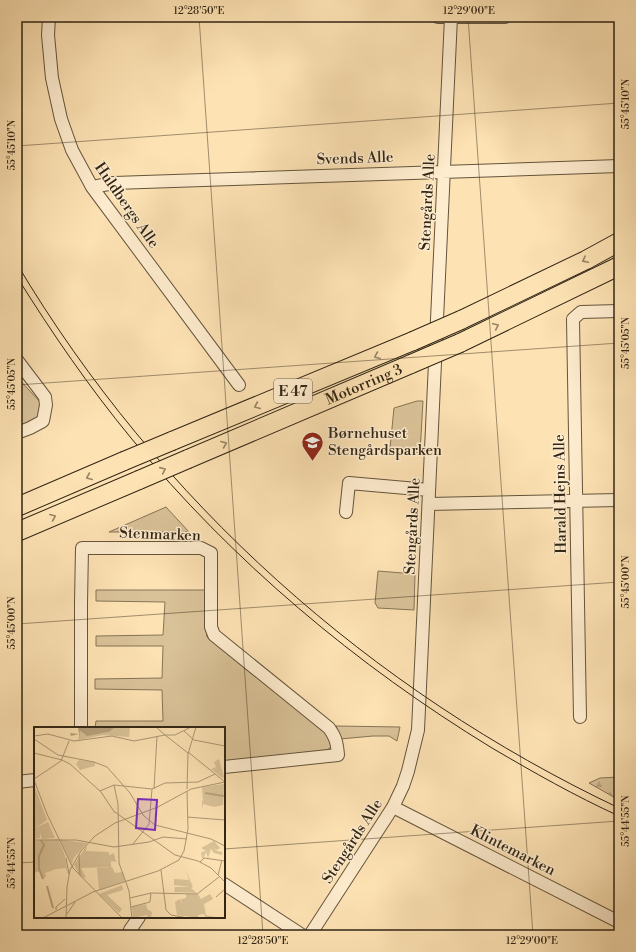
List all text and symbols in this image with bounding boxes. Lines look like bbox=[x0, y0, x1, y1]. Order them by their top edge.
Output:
text: 12°28'50"E bbox=[174, 5, 225, 17]
text: 12°29'00"E bbox=[443, 5, 495, 17]
text: 55°45'10"N bbox=[620, 78, 632, 129]
text: 55°45'10"N bbox=[6, 119, 18, 170]
street label: Svends Alle bbox=[316, 148, 394, 169]
street label: Stengårds Alle bbox=[415, 153, 440, 251]
street label: Huldbergs Alle bbox=[90, 159, 163, 252]
one-way arrow bbox=[581, 255, 589, 263]
text: 55°45'05"N bbox=[620, 317, 632, 369]
one-way arrow bbox=[491, 323, 499, 331]
one-way arrow bbox=[374, 351, 382, 359]
text: 55°45'05"N bbox=[6, 358, 18, 410]
street label: Motorring 3 bbox=[323, 360, 405, 409]
road number: E 47 bbox=[274, 379, 312, 403]
one-way arrow bbox=[254, 401, 262, 409]
place label: Børnehuset Stengårdsparken bbox=[327, 424, 442, 460]
school or university icon: Børnehuset Stengårdsparken bbox=[299, 429, 325, 462]
street label: Harald Hejns Alle bbox=[550, 434, 571, 554]
one-way arrow bbox=[219, 441, 227, 449]
one-way arrow bbox=[159, 467, 167, 475]
one-way arrow bbox=[85, 472, 92, 480]
street label: Stengårds Alle bbox=[400, 477, 425, 575]
one-way arrow bbox=[49, 513, 56, 521]
street label: Stenmarken bbox=[119, 524, 201, 545]
text: 55°45'00"N bbox=[620, 555, 632, 609]
text: 55°45'00"N bbox=[6, 596, 18, 650]
inset map bbox=[34, 727, 225, 918]
street label: Stengårds Alle bbox=[318, 795, 387, 887]
text: 55°44'55"N bbox=[620, 795, 632, 847]
street label: Klintemarken bbox=[467, 821, 559, 880]
text: 55°44'55"N bbox=[6, 837, 18, 889]
text: 12°28'50"E bbox=[238, 935, 289, 947]
text: 12°29'00"E bbox=[506, 935, 558, 947]

